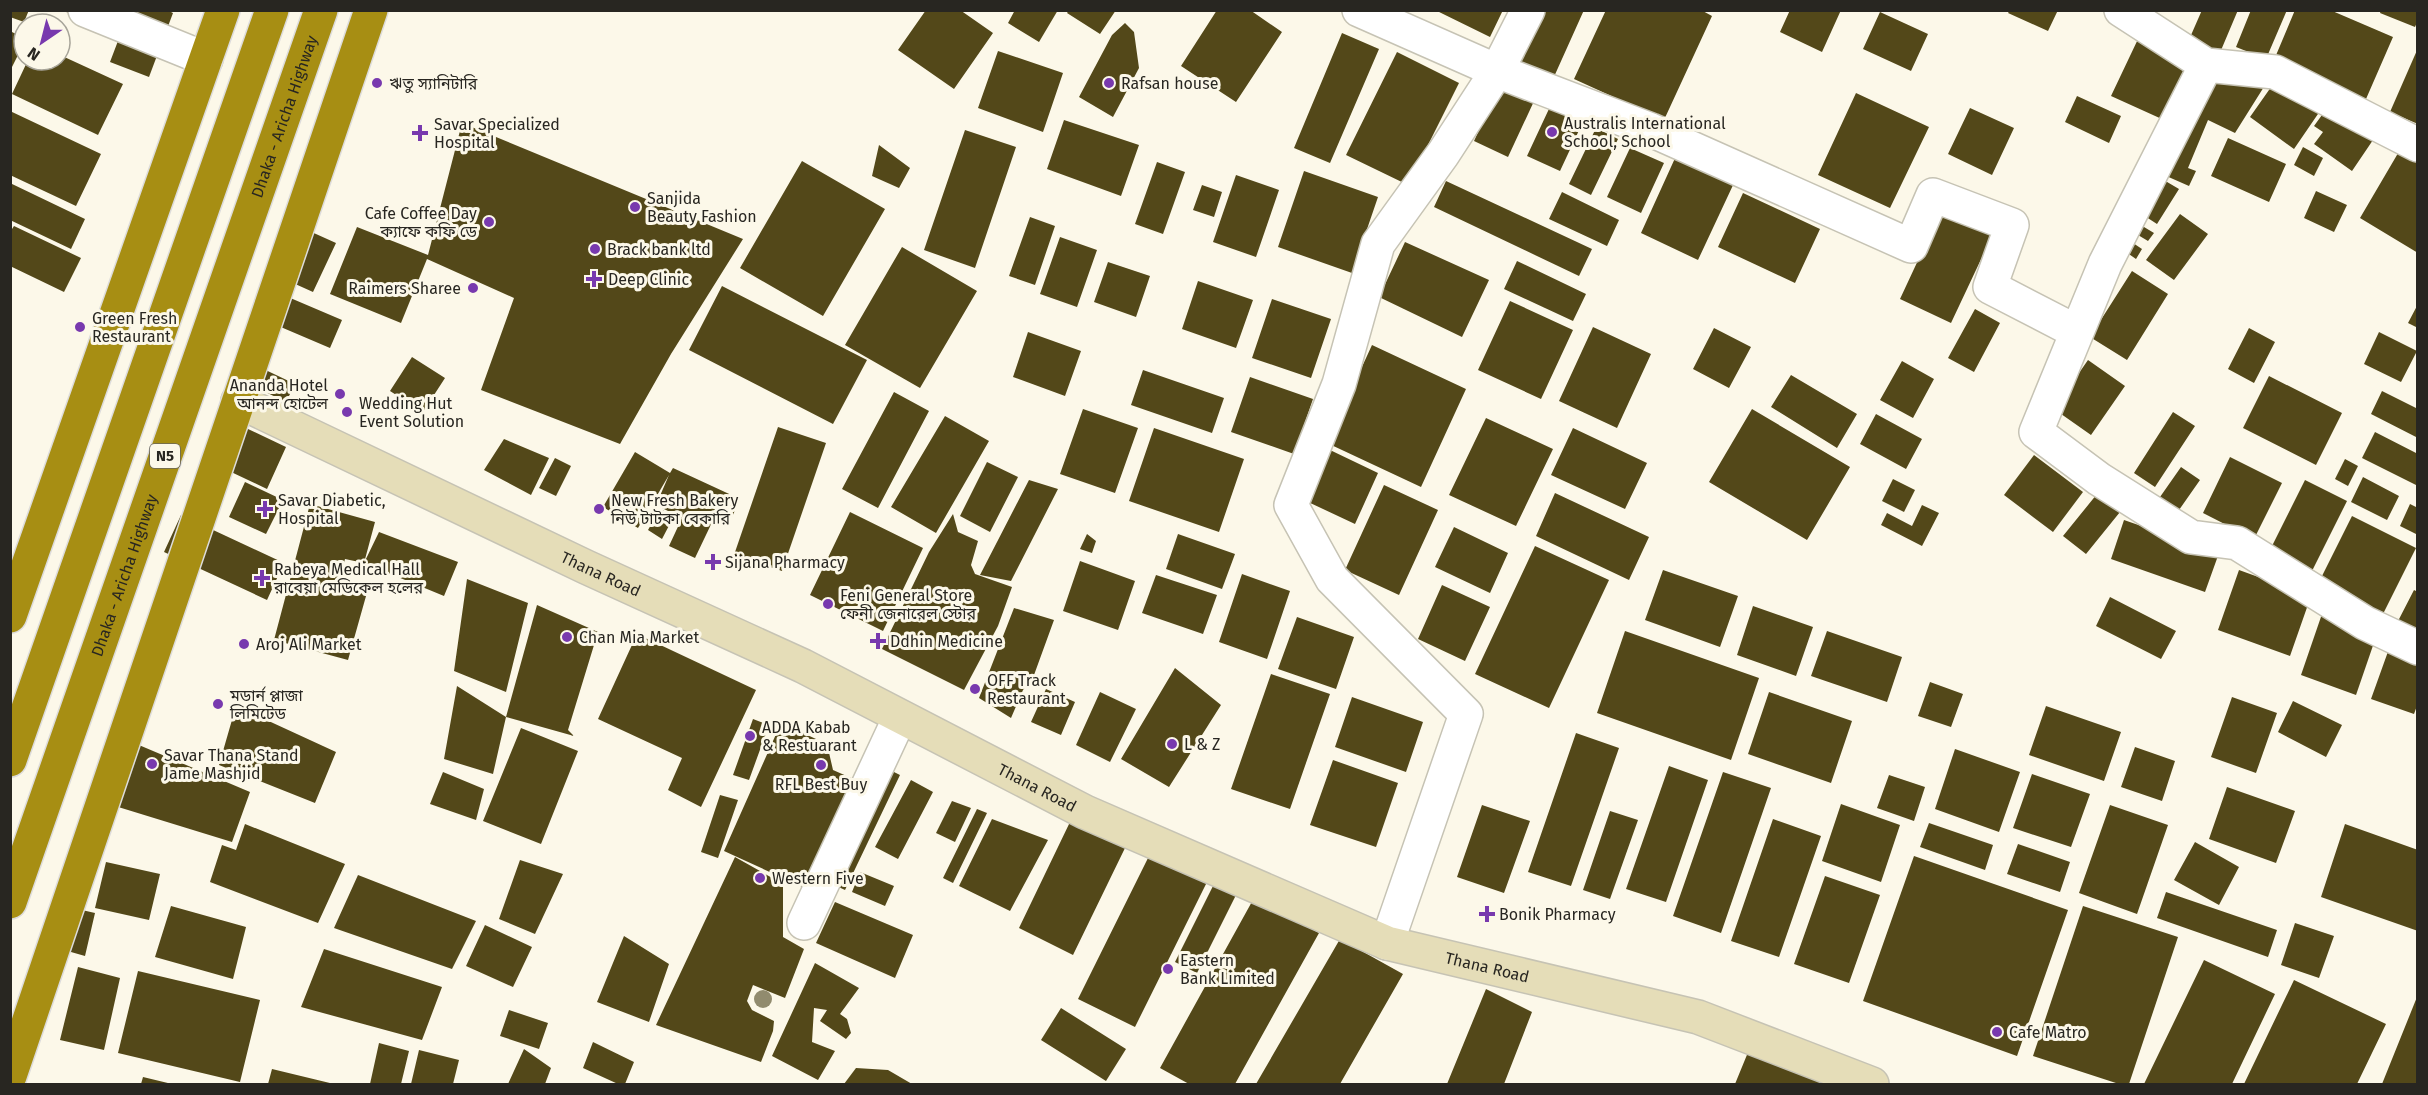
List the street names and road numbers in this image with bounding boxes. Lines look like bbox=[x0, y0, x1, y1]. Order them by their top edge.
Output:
street label: Dhaka - Aricha Highway bbox=[247, 33, 321, 200]
road number: N5 bbox=[150, 444, 180, 468]
street label: Dhaka - Aricha Highway bbox=[87, 491, 161, 659]
street label: Thana Road bbox=[558, 547, 644, 600]
street label: Thana Road bbox=[995, 759, 1080, 815]
street label: Thana Road bbox=[1443, 948, 1531, 986]

